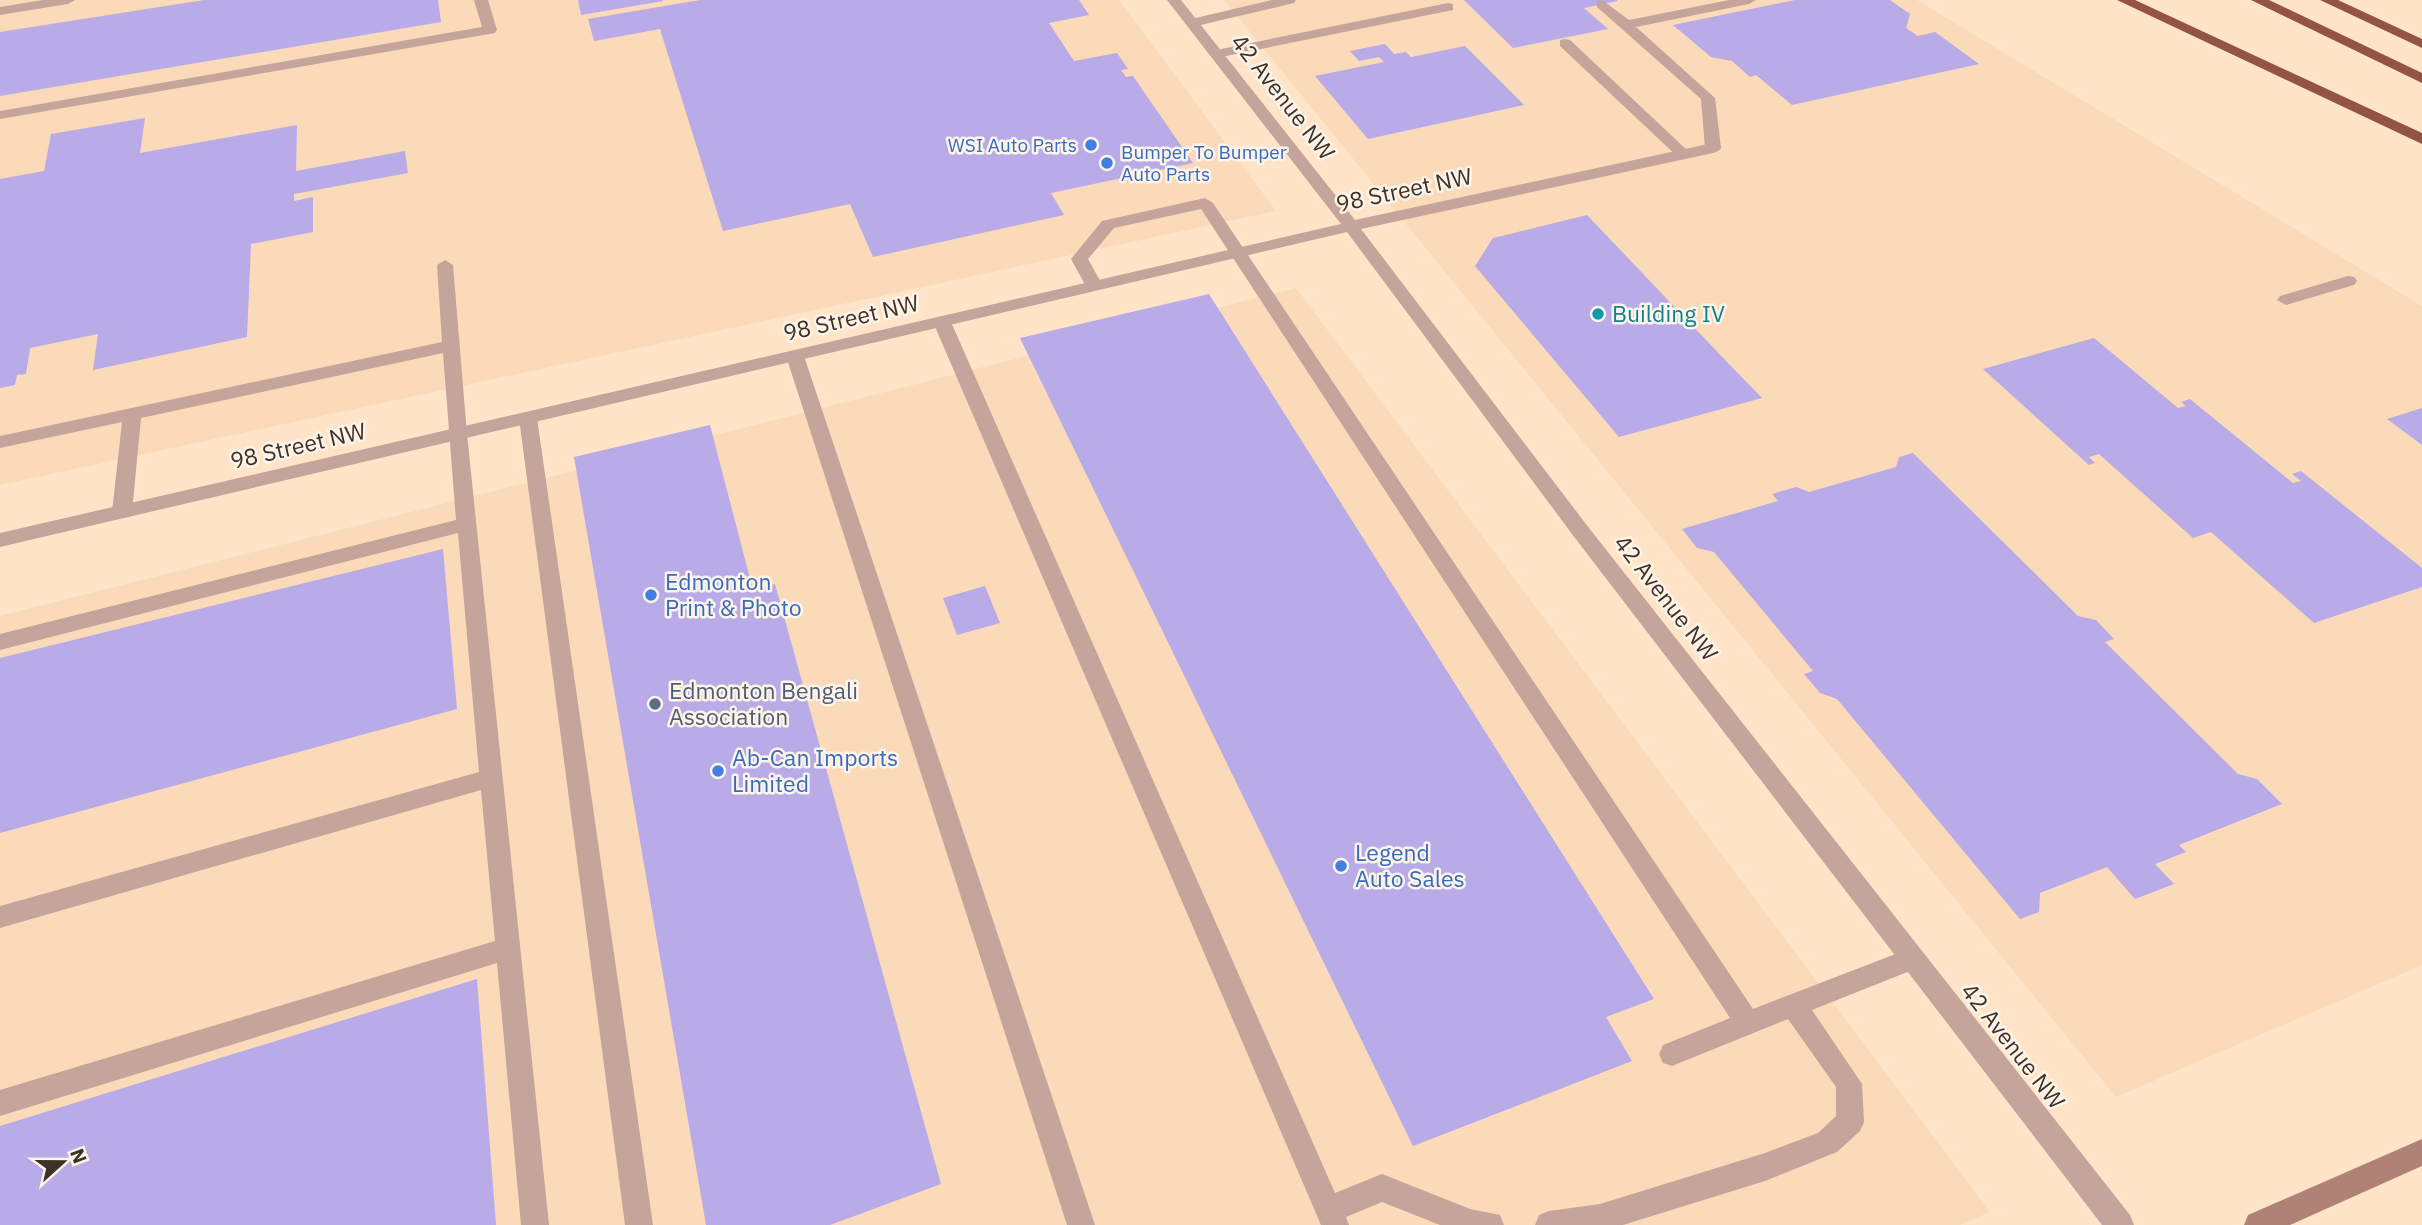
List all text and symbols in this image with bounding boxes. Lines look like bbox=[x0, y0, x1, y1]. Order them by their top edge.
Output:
street label: 42 Avenue NW bbox=[1225, 27, 1343, 166]
place label: WSI Auto Parts bbox=[948, 133, 1077, 157]
marker: WSI Auto Parts bbox=[1083, 137, 1099, 153]
place label: Bumper To Bumper Auto Parts bbox=[1121, 140, 1287, 186]
marker: Bumper To Bumper Auto Parts bbox=[1099, 155, 1115, 171]
street label: 98 Street NW bbox=[1333, 160, 1475, 218]
street label: 98 Street NW bbox=[780, 287, 922, 347]
place label: Building IV bbox=[1612, 298, 1725, 328]
marker: Building IV bbox=[1590, 306, 1606, 322]
street label: 98 Street NW bbox=[227, 415, 369, 475]
street label: 42 Avenue NW bbox=[1608, 528, 1726, 667]
place label: Edmonton Print & Photo bbox=[665, 566, 802, 622]
marker: Edmonton Print & Photo bbox=[643, 587, 659, 603]
place label: Edmonton Bengali Association bbox=[669, 675, 858, 731]
marker: Edmonton Bengali Association bbox=[647, 696, 663, 712]
place label: Ab-Can Imports Limited bbox=[732, 742, 898, 798]
marker: Ab-Can Imports Limited bbox=[710, 763, 726, 779]
place label: Legend Auto Sales bbox=[1355, 837, 1465, 893]
marker: Legend Auto Sales bbox=[1333, 858, 1349, 874]
street label: 42 Avenue NW bbox=[1955, 976, 2073, 1115]
north arrow bbox=[28, 1127, 98, 1197]
text: N bbox=[65, 1145, 93, 1167]

